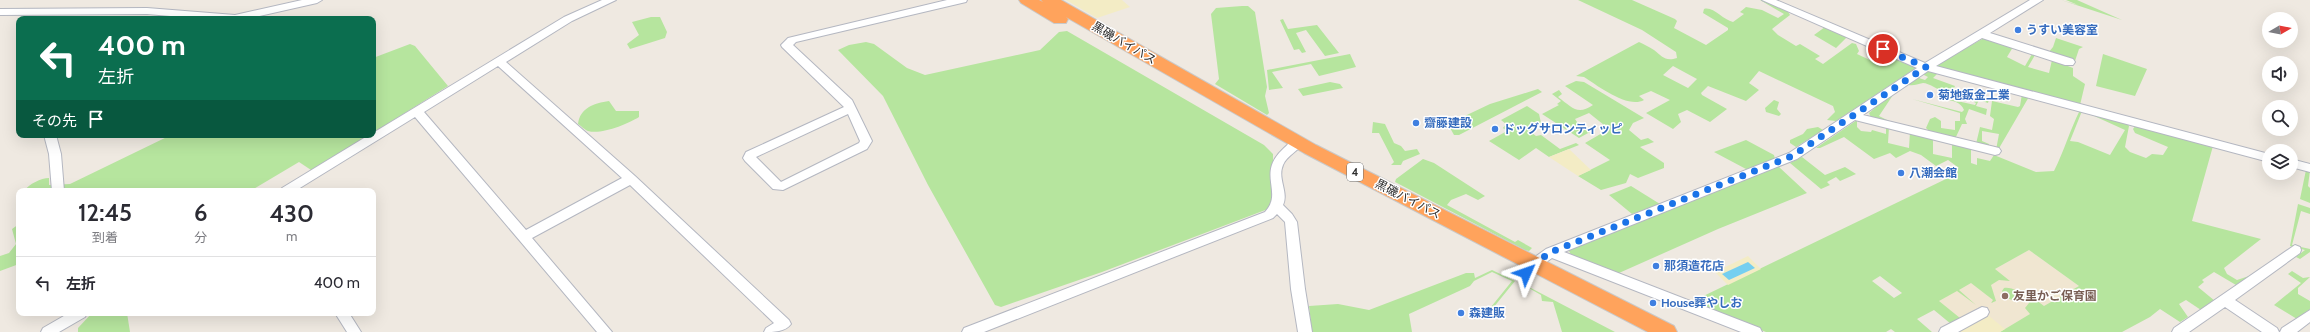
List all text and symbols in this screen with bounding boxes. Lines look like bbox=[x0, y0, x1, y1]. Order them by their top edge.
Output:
north arrow bbox=[2262, 12, 2298, 48]
map controls bbox=[2262, 12, 2298, 180]
street label: 黒磯バイパス bbox=[1089, 18, 1159, 67]
place label: うすい美容室 bbox=[2026, 22, 2098, 37]
marker: うすい美容室 bbox=[2013, 25, 2023, 35]
text: 400 m bbox=[98, 28, 186, 62]
icon: left bbox=[32, 32, 84, 84]
pin bbox=[1866, 32, 1900, 66]
icon: arrive bbox=[1872, 38, 1894, 60]
button: sound bbox=[2262, 56, 2298, 92]
text: 左折 bbox=[98, 66, 134, 88]
place label: 菊地鈑金工業 bbox=[1938, 87, 2010, 102]
marker: 菊地鈑金工業 bbox=[1925, 90, 1935, 100]
button: search bbox=[2262, 100, 2298, 136]
icon: arrive bbox=[85, 108, 107, 130]
text: その先 bbox=[32, 112, 77, 130]
place label: 齋藤建設 bbox=[1424, 115, 1472, 130]
marker: 齋藤建設 bbox=[1411, 118, 1421, 128]
place label: ドッグサロンティッピ bbox=[1503, 121, 1622, 136]
marker: ドッグサロンティッピ bbox=[1490, 124, 1500, 134]
button: layers bbox=[2262, 144, 2298, 180]
road number: 4 bbox=[1347, 163, 1363, 181]
place label: 八潮会館 bbox=[1909, 165, 1957, 180]
marker: 八潮会館 bbox=[1896, 168, 1906, 178]
street label: 黒磯バイパス bbox=[1373, 176, 1444, 222]
text: 12:45 bbox=[78, 198, 132, 227]
text: 6 bbox=[194, 198, 207, 227]
text: 430 bbox=[270, 199, 314, 228]
text: m bbox=[286, 228, 297, 244]
text: 到着 bbox=[92, 229, 118, 245]
text: 分 bbox=[194, 229, 207, 245]
position arrow bbox=[1505, 252, 1547, 294]
place label: 那須造花店 bbox=[1664, 258, 1724, 273]
marker: 那須造花店 bbox=[1651, 261, 1661, 271]
icon: left bbox=[32, 272, 54, 294]
text: 400 m bbox=[314, 274, 360, 292]
text: 左折 bbox=[66, 275, 96, 293]
place label: 友里かご保育園 bbox=[2013, 288, 2097, 303]
marker: 友里かご保育園 bbox=[2000, 291, 2010, 301]
place label: House葬やしお bbox=[1661, 295, 1742, 310]
marker: House葬やしお bbox=[1648, 298, 1658, 308]
place label: 森建販 bbox=[1469, 305, 1505, 320]
marker: 森建販 bbox=[1456, 308, 1466, 318]

